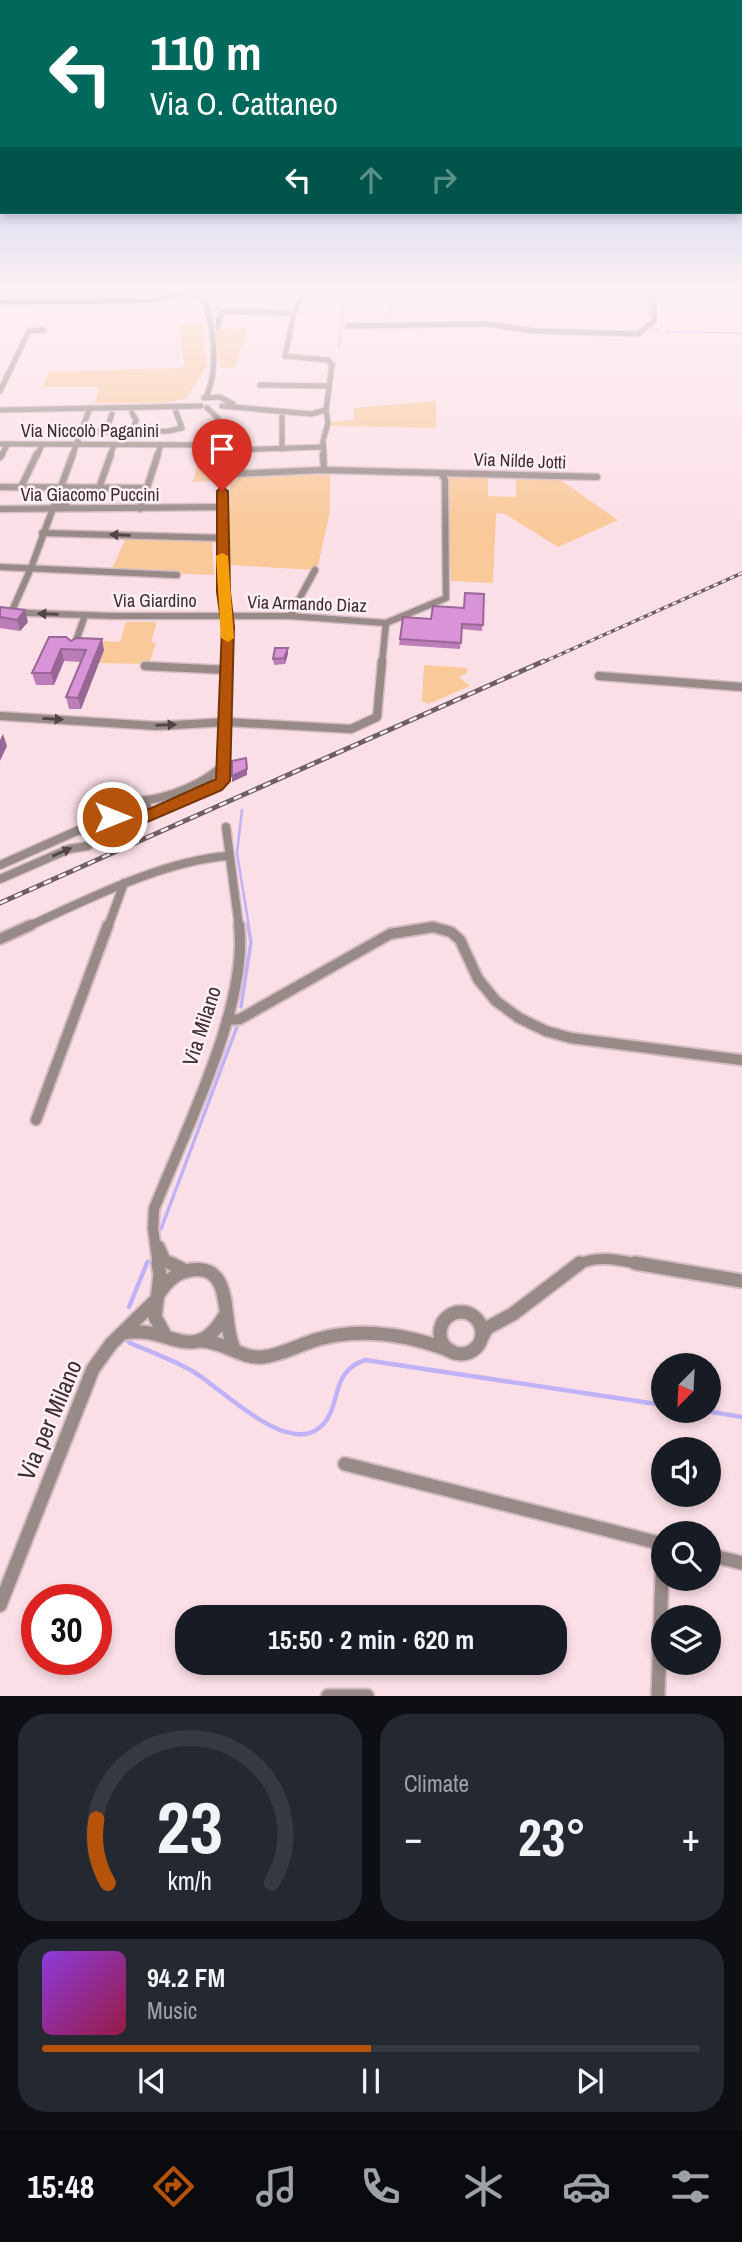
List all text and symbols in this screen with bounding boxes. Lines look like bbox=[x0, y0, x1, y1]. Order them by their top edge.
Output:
text: 110 m bbox=[150, 19, 262, 85]
icon: left bbox=[35, 28, 126, 119]
text: Via O. Cattaneo bbox=[150, 82, 338, 125]
icon: left bbox=[279, 161, 317, 199]
icon: ahead bbox=[352, 161, 390, 199]
icon: right bbox=[425, 161, 463, 199]
street label: Via Niccolò Paganini bbox=[21, 418, 159, 443]
pin bbox=[192, 419, 252, 491]
icon: arrive bbox=[203, 430, 241, 468]
street label: Via Nilde Jotti bbox=[473, 446, 567, 475]
street label: Via Giacomo Puccini bbox=[20, 482, 160, 507]
one-way arrow bbox=[109, 530, 131, 541]
street label: Via Giardino bbox=[113, 588, 197, 613]
street label: Via Armando Diaz bbox=[247, 589, 367, 618]
one-way arrow bbox=[37, 608, 59, 620]
one-way arrow bbox=[43, 714, 65, 725]
one-way arrow bbox=[155, 720, 177, 731]
position arrow bbox=[75, 780, 149, 854]
one-way arrow bbox=[52, 846, 73, 857]
street label: Via Milano bbox=[175, 982, 228, 1069]
north arrow bbox=[651, 1353, 721, 1423]
map controls bbox=[651, 1353, 721, 1675]
street label: Via per Milano bbox=[9, 1355, 89, 1485]
button: sound bbox=[651, 1437, 721, 1507]
button: search bbox=[651, 1521, 721, 1591]
speed limit sign: 30 bbox=[21, 1584, 112, 1675]
button: layers bbox=[651, 1605, 721, 1675]
text: 15:50 · 2 min · 620 m bbox=[268, 1622, 474, 1657]
text: Climate bbox=[404, 1768, 469, 1799]
text: 23 bbox=[157, 1779, 223, 1877]
text: 23° bbox=[518, 1802, 586, 1872]
text: − bbox=[404, 1812, 422, 1863]
text: + bbox=[682, 1812, 700, 1863]
text: km/h bbox=[168, 1864, 212, 1898]
text: 94.2 FM bbox=[147, 1960, 225, 1995]
text: Music bbox=[147, 1995, 197, 2026]
icon: previous bbox=[133, 2062, 171, 2100]
icon: pause bbox=[352, 2062, 390, 2100]
icon: next bbox=[571, 2062, 609, 2100]
icon: directions bbox=[149, 2162, 198, 2211]
icon: music bbox=[252, 2162, 301, 2211]
icon: phone bbox=[356, 2162, 405, 2211]
icon: climate bbox=[459, 2162, 508, 2211]
icon: car bbox=[562, 2162, 611, 2211]
icon: filters bbox=[666, 2162, 715, 2211]
text: 15:48 bbox=[27, 2165, 94, 2208]

